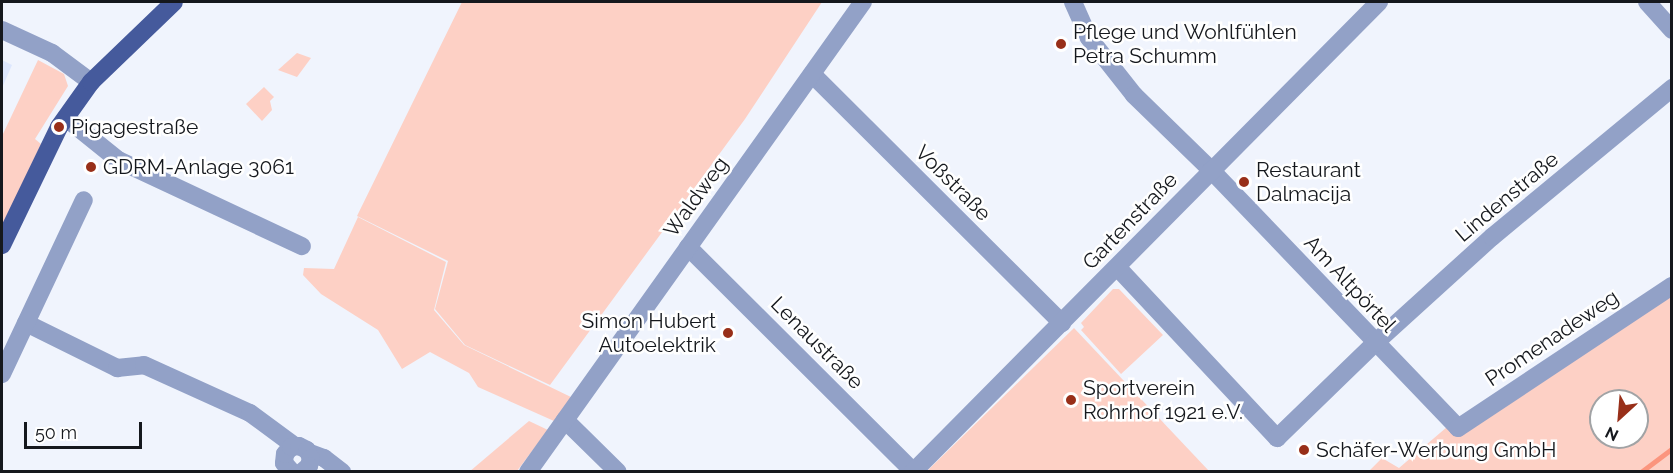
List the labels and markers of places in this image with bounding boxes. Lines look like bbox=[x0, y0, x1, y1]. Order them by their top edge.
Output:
place label: Pflege und Wohlfühlen Petra Schumm bbox=[1073, 19, 1297, 69]
marker: Pflege und Wohlfühlen Petra Schumm bbox=[1054, 37, 1068, 51]
place label: Pigagestraße bbox=[71, 114, 198, 140]
marker: Pigagestraße bbox=[52, 120, 66, 134]
place label: GDRM-Anlage 3061 bbox=[103, 154, 294, 180]
place label: Restaurant Dalmacija bbox=[1256, 157, 1361, 207]
marker: GDRM-Anlage 3061 bbox=[84, 160, 98, 174]
marker: Restaurant Dalmacija bbox=[1237, 175, 1251, 189]
place label: Simon Hubert Autoelektrik bbox=[582, 308, 716, 358]
marker: Simon Hubert Autoelektrik bbox=[721, 326, 735, 340]
place label: Sportverein Rohrhof 1921 e.V. bbox=[1083, 375, 1243, 425]
marker: Sportverein Rohrhof 1921 e.V. bbox=[1064, 393, 1078, 407]
place label: Schäfer-Werbung GmbH bbox=[1316, 437, 1556, 463]
marker: Schäfer-Werbung GmbH bbox=[1297, 443, 1311, 457]

